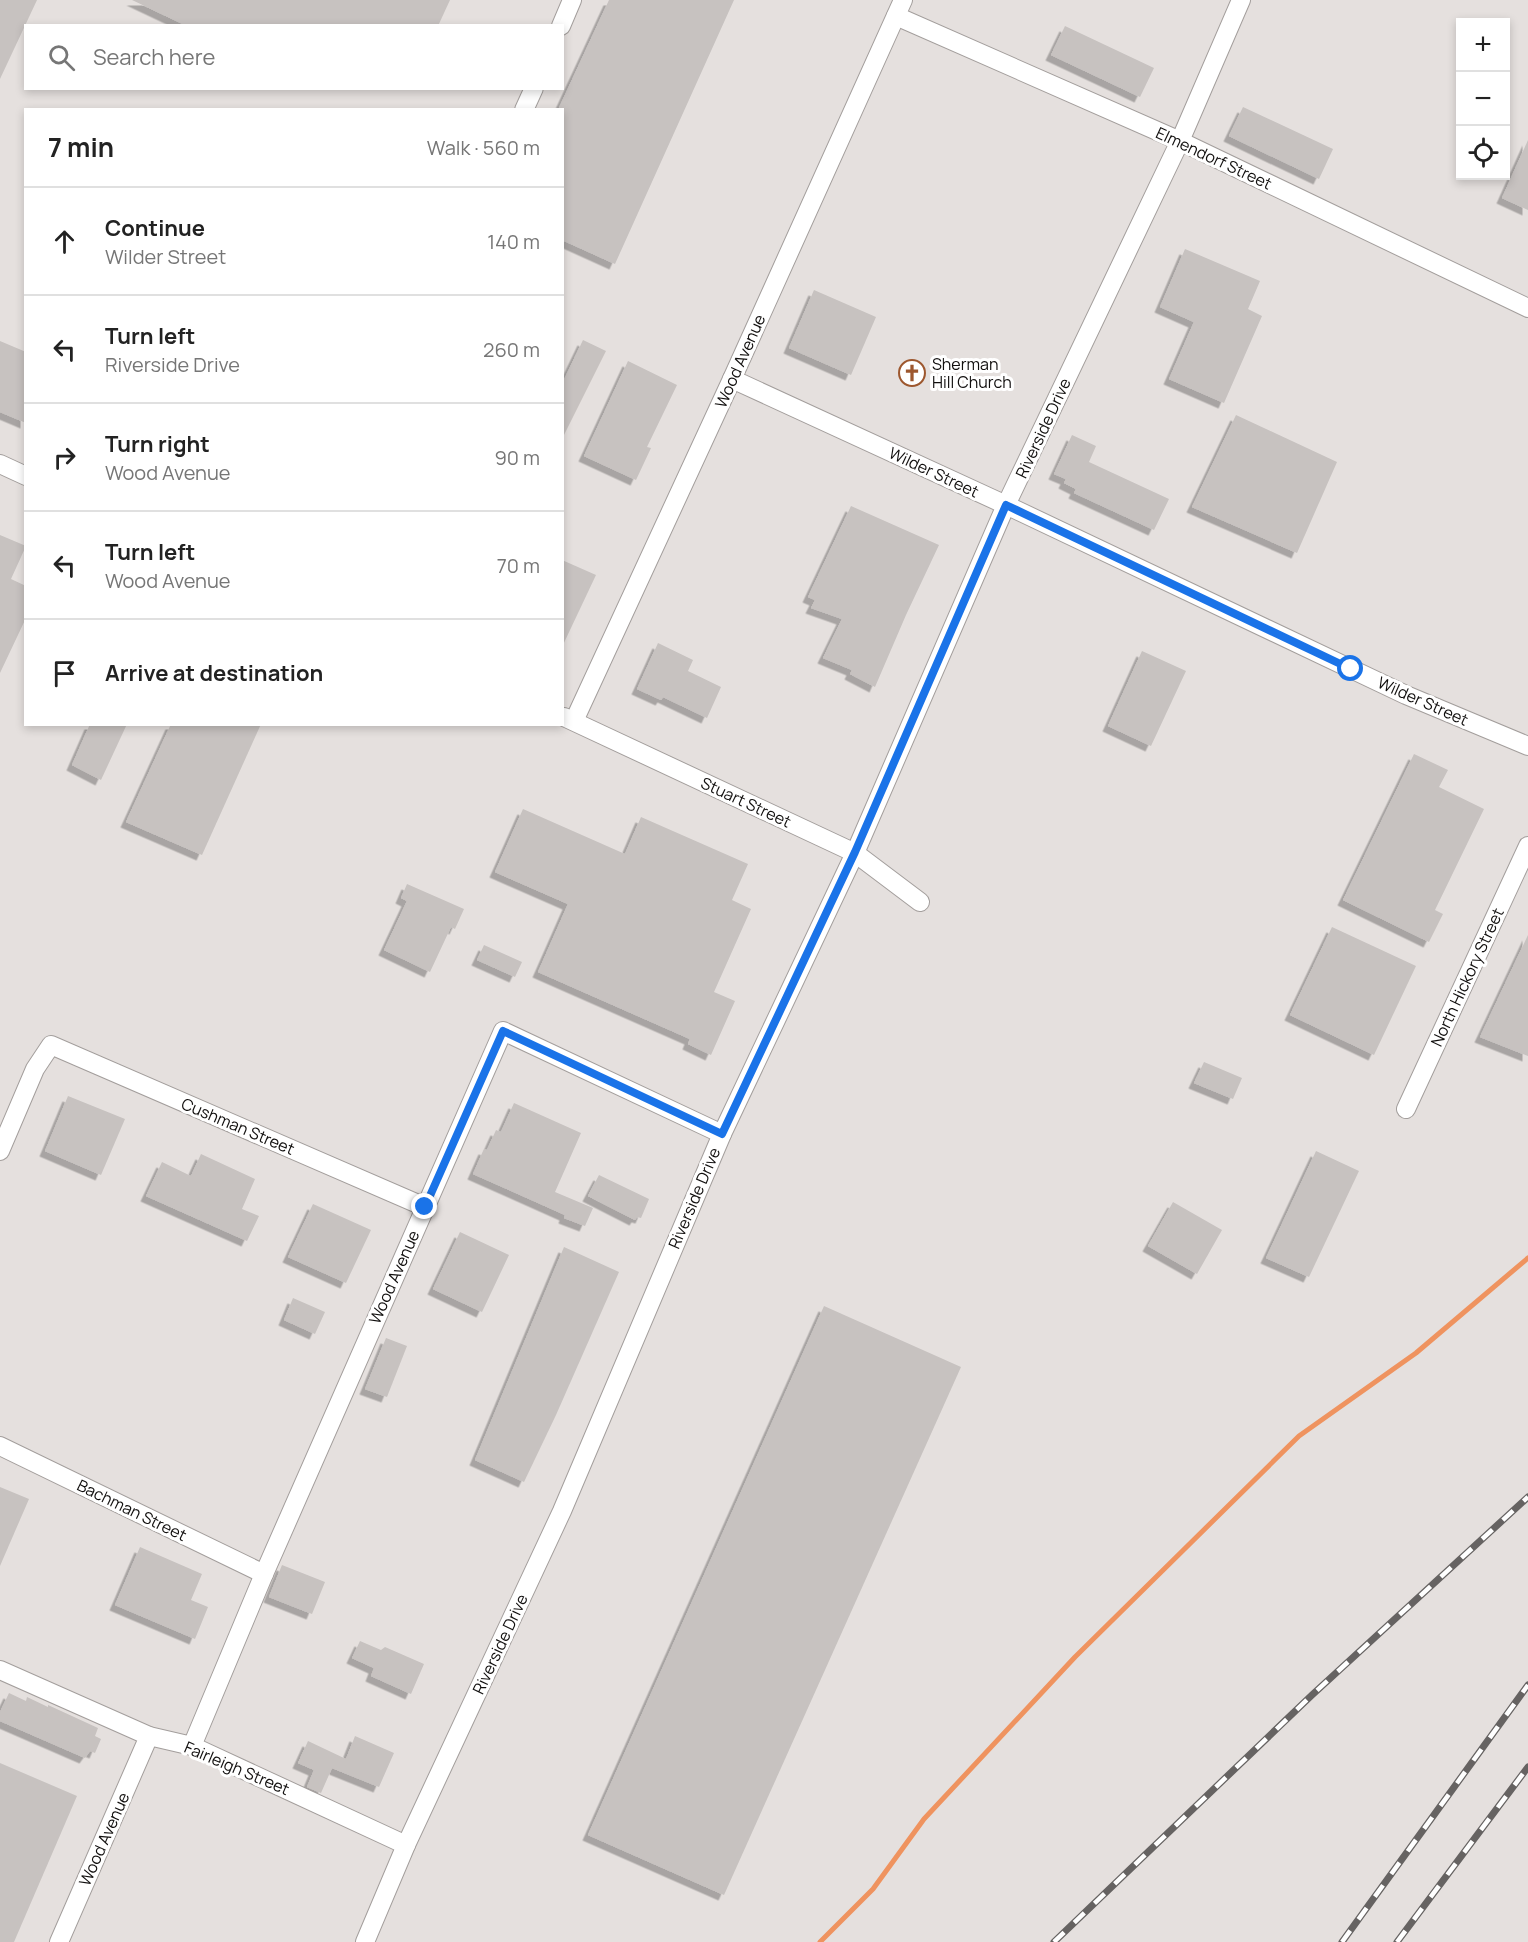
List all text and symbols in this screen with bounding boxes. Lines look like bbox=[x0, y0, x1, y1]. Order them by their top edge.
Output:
map controls bbox=[1456, 18, 1510, 180]
button: + bbox=[1456, 18, 1510, 72]
search box bbox=[24, 24, 564, 90]
icon: search bbox=[45, 41, 78, 74]
text: Search here bbox=[93, 42, 215, 72]
button: − bbox=[1456, 72, 1510, 126]
street label: Elmendorf Street bbox=[1152, 122, 1276, 194]
button: locate bbox=[1456, 126, 1510, 180]
text: 7 min bbox=[48, 129, 114, 165]
text: Walk · 560 m bbox=[427, 134, 540, 161]
text: Continue bbox=[105, 213, 205, 243]
icon: ahead bbox=[48, 225, 81, 258]
text: 140 m bbox=[487, 228, 540, 255]
text: Wilder Street bbox=[105, 243, 226, 270]
street label: Wood Avenue bbox=[710, 311, 770, 411]
text: Turn left bbox=[105, 321, 195, 351]
icon: left bbox=[48, 333, 81, 366]
text: 260 m bbox=[483, 336, 540, 363]
text: Riverside Drive bbox=[105, 351, 240, 378]
place label: Sherman Hill Church bbox=[932, 353, 1012, 393]
church icon: Sherman Hill Church bbox=[897, 358, 927, 388]
street label: Riverside Drive bbox=[1010, 374, 1076, 482]
text: Turn right bbox=[105, 429, 210, 459]
icon: right bbox=[48, 441, 81, 474]
street label: Wilder Street bbox=[885, 442, 983, 502]
text: 90 m bbox=[494, 444, 540, 471]
text: Wood Avenue bbox=[105, 459, 231, 486]
text: Turn left bbox=[105, 537, 195, 567]
icon: left bbox=[48, 549, 81, 582]
text: 70 m bbox=[497, 552, 540, 579]
text: Wood Avenue bbox=[105, 567, 231, 594]
route start bbox=[1337, 655, 1363, 681]
icon: arrive bbox=[48, 657, 81, 690]
text: Arrive at destination bbox=[105, 658, 323, 688]
street label: Wilder Street bbox=[1374, 671, 1472, 731]
street label: Stuart Street bbox=[697, 772, 795, 832]
street label: North Hickory Street bbox=[1425, 904, 1509, 1050]
street label: Cushman Street bbox=[178, 1092, 298, 1160]
street label: Riverside Drive bbox=[663, 1144, 725, 1252]
route end bbox=[411, 1193, 437, 1219]
street label: Wood Avenue bbox=[364, 1227, 424, 1327]
street label: Bachman Street bbox=[74, 1474, 190, 1546]
street label: Riverside Drive bbox=[467, 1590, 533, 1698]
street label: Fairleigh Street bbox=[181, 1736, 293, 1800]
street label: Wood Avenue bbox=[74, 1789, 134, 1889]

